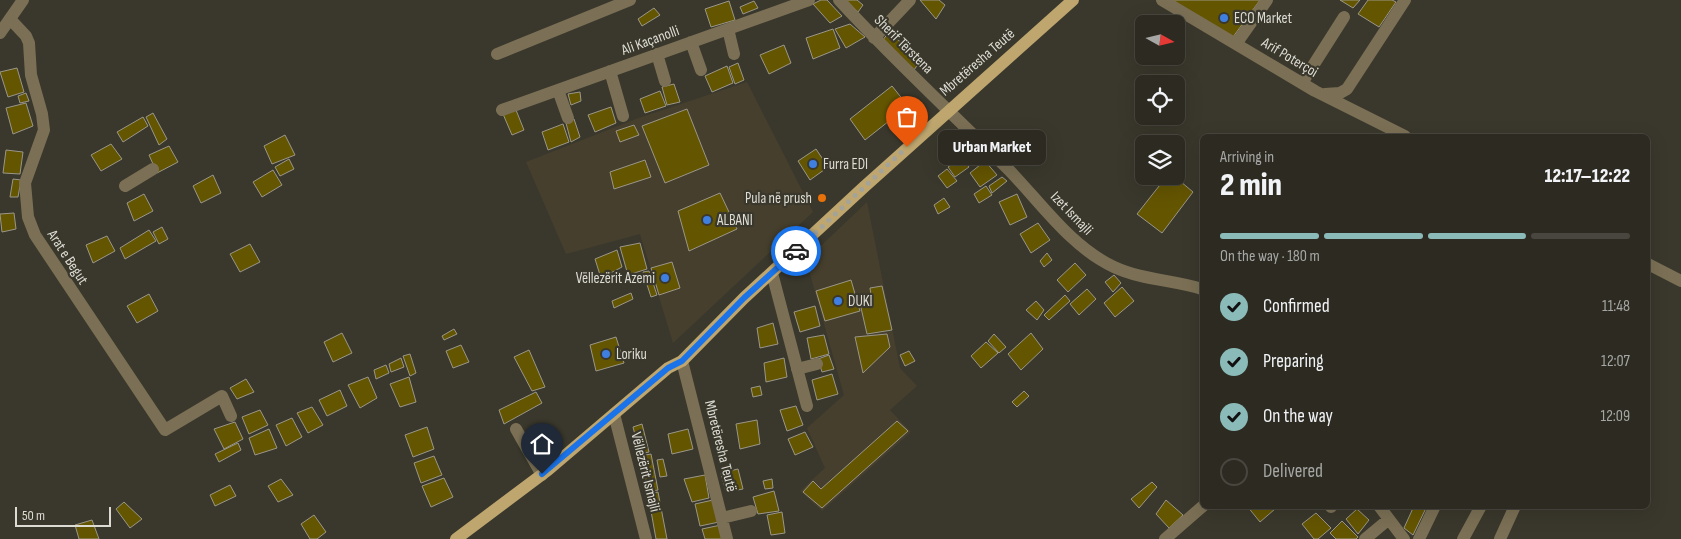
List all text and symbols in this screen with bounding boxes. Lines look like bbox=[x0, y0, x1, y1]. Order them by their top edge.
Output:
place label: ECO Market bbox=[1234, 9, 1292, 28]
street label: Sherif Tërstena bbox=[870, 11, 937, 78]
marker: ECO Market bbox=[1218, 12, 1230, 24]
north arrow bbox=[1135, 15, 1185, 65]
map controls bbox=[1135, 15, 1185, 185]
street label: Ali Kaçanolli bbox=[618, 21, 682, 60]
street label: Mbretëresha Teutë bbox=[936, 24, 1019, 100]
street label: Arif Poterçoi bbox=[1257, 33, 1322, 82]
button: locate bbox=[1135, 75, 1185, 125]
pin bbox=[886, 96, 928, 147]
icon: bag bbox=[893, 103, 921, 131]
callout: Urban Market bbox=[937, 130, 1044, 164]
button: layers bbox=[1135, 135, 1185, 185]
text: Urban Market bbox=[953, 138, 1031, 157]
text: Arriving in bbox=[1220, 148, 1274, 167]
place label: Furra EDI bbox=[823, 155, 868, 174]
marker: Furra EDI bbox=[807, 158, 819, 170]
text: 12:17–12:22 bbox=[1544, 165, 1630, 188]
text: 2 min bbox=[1220, 166, 1282, 205]
street label: Izet Ismajli bbox=[1046, 187, 1097, 239]
place label: Pula në prush bbox=[745, 189, 812, 208]
marker: Pula në prush bbox=[816, 192, 828, 204]
place label: ALBANI bbox=[716, 211, 753, 230]
marker: ALBANI bbox=[701, 214, 713, 226]
street label: Arat e Begut bbox=[42, 225, 93, 289]
courier bbox=[771, 226, 821, 276]
icon: car bbox=[782, 237, 810, 265]
text: On the way · 180 m bbox=[1220, 247, 1320, 266]
place label: Vëllezërit Azemi bbox=[576, 269, 655, 288]
marker: Vëllezërit Azemi bbox=[659, 272, 671, 284]
place label: DUKI bbox=[848, 292, 873, 311]
icon: check bbox=[1220, 293, 1248, 321]
marker: DUKI bbox=[832, 295, 844, 307]
text: Confirmed bbox=[1263, 295, 1330, 318]
text: 11:48 bbox=[1602, 297, 1630, 316]
place label: Loriku bbox=[616, 345, 647, 364]
marker: Loriku bbox=[600, 348, 612, 360]
icon: check bbox=[1220, 348, 1248, 376]
text: Preparing bbox=[1263, 350, 1324, 373]
text: 12:07 bbox=[1601, 352, 1630, 371]
street label: Mbretëresha Teutë bbox=[700, 398, 741, 494]
icon: check bbox=[1220, 403, 1248, 431]
text: On the way bbox=[1263, 405, 1333, 428]
text: 12:09 bbox=[1600, 407, 1630, 426]
pin bbox=[521, 423, 563, 474]
icon: home bbox=[528, 430, 556, 458]
street label: Vëllezërit Ismajli bbox=[626, 430, 665, 514]
text: Delivered bbox=[1263, 460, 1323, 483]
scale bar bbox=[15, 504, 111, 527]
text: 50 m bbox=[22, 507, 45, 524]

